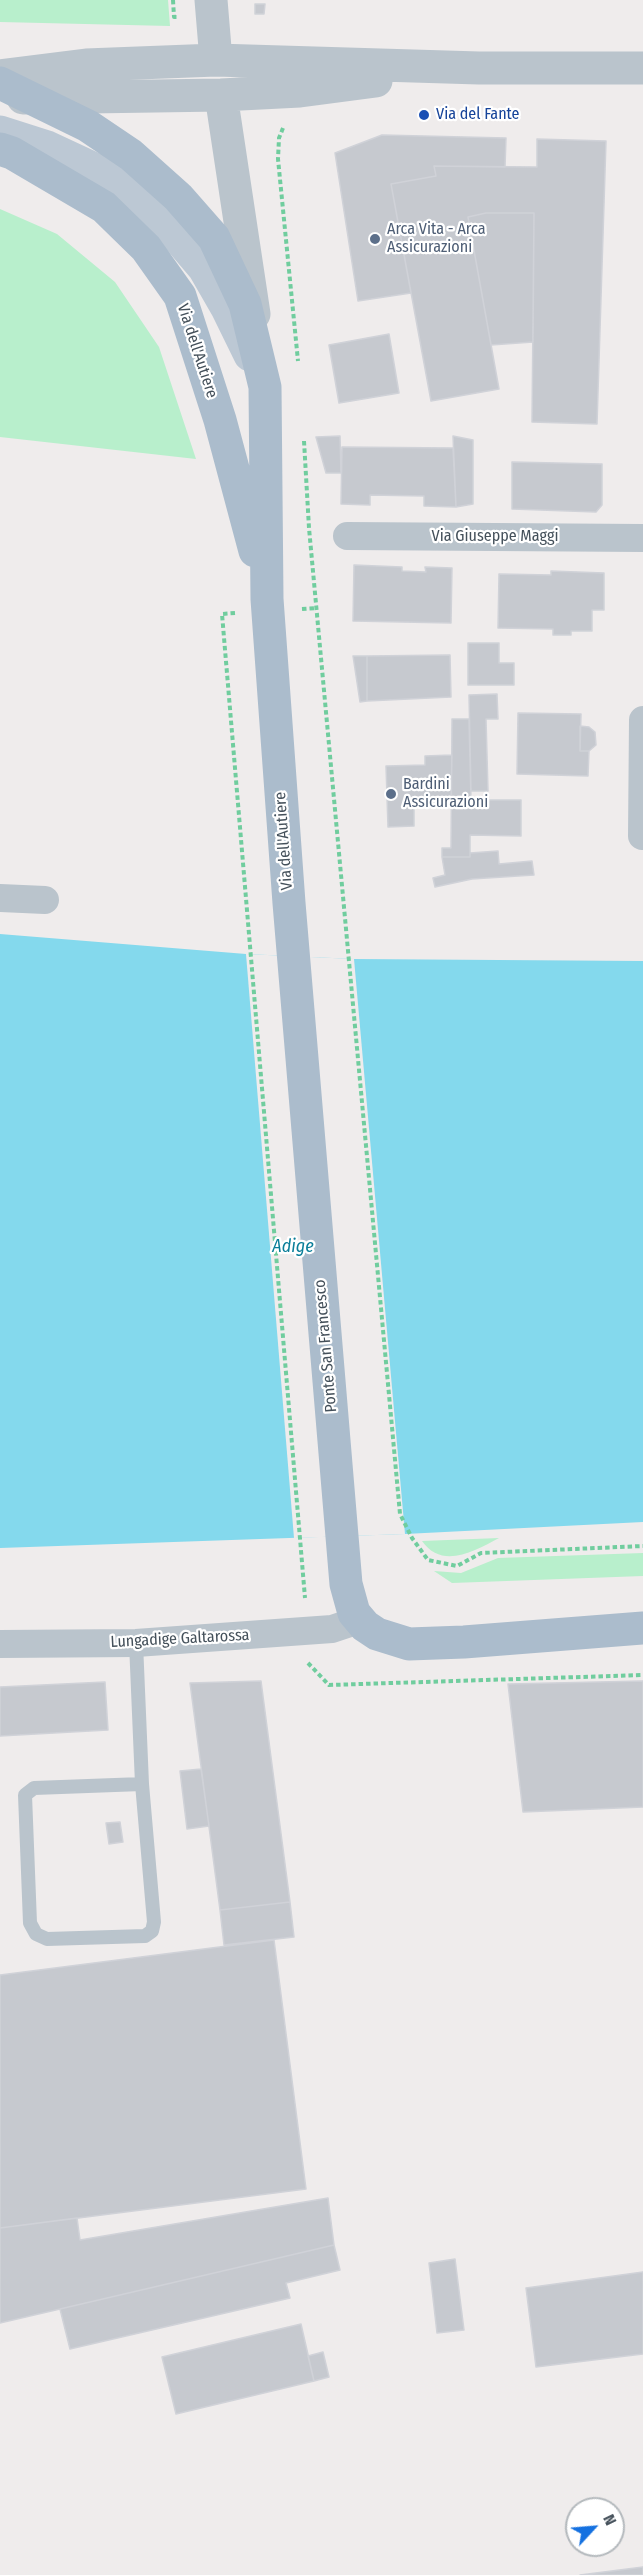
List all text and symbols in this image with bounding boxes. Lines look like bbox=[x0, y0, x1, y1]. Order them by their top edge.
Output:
place label: Via del Fante bbox=[436, 105, 519, 125]
marker: Via del Fante bbox=[417, 108, 431, 122]
place label: Arca Vita - Arca Assicurazioni bbox=[387, 220, 485, 258]
marker: Arca Vita - Arca Assicurazioni bbox=[368, 232, 382, 246]
street label: Via dell'Autiere bbox=[173, 301, 221, 401]
street label: Via Giuseppe Maggi bbox=[432, 527, 558, 547]
place label: Bardini Assicurazioni bbox=[403, 775, 488, 813]
marker: Bardini Assicurazioni bbox=[384, 787, 398, 801]
street label: Via dell'Autiere bbox=[271, 791, 297, 891]
water label: Adige bbox=[272, 1236, 314, 1258]
street label: Ponte San Francesco bbox=[311, 1279, 341, 1413]
street label: Lungadige Galtarossa bbox=[110, 1626, 250, 1652]
north arrow bbox=[565, 2497, 625, 2557]
text: N bbox=[599, 2511, 620, 2528]

